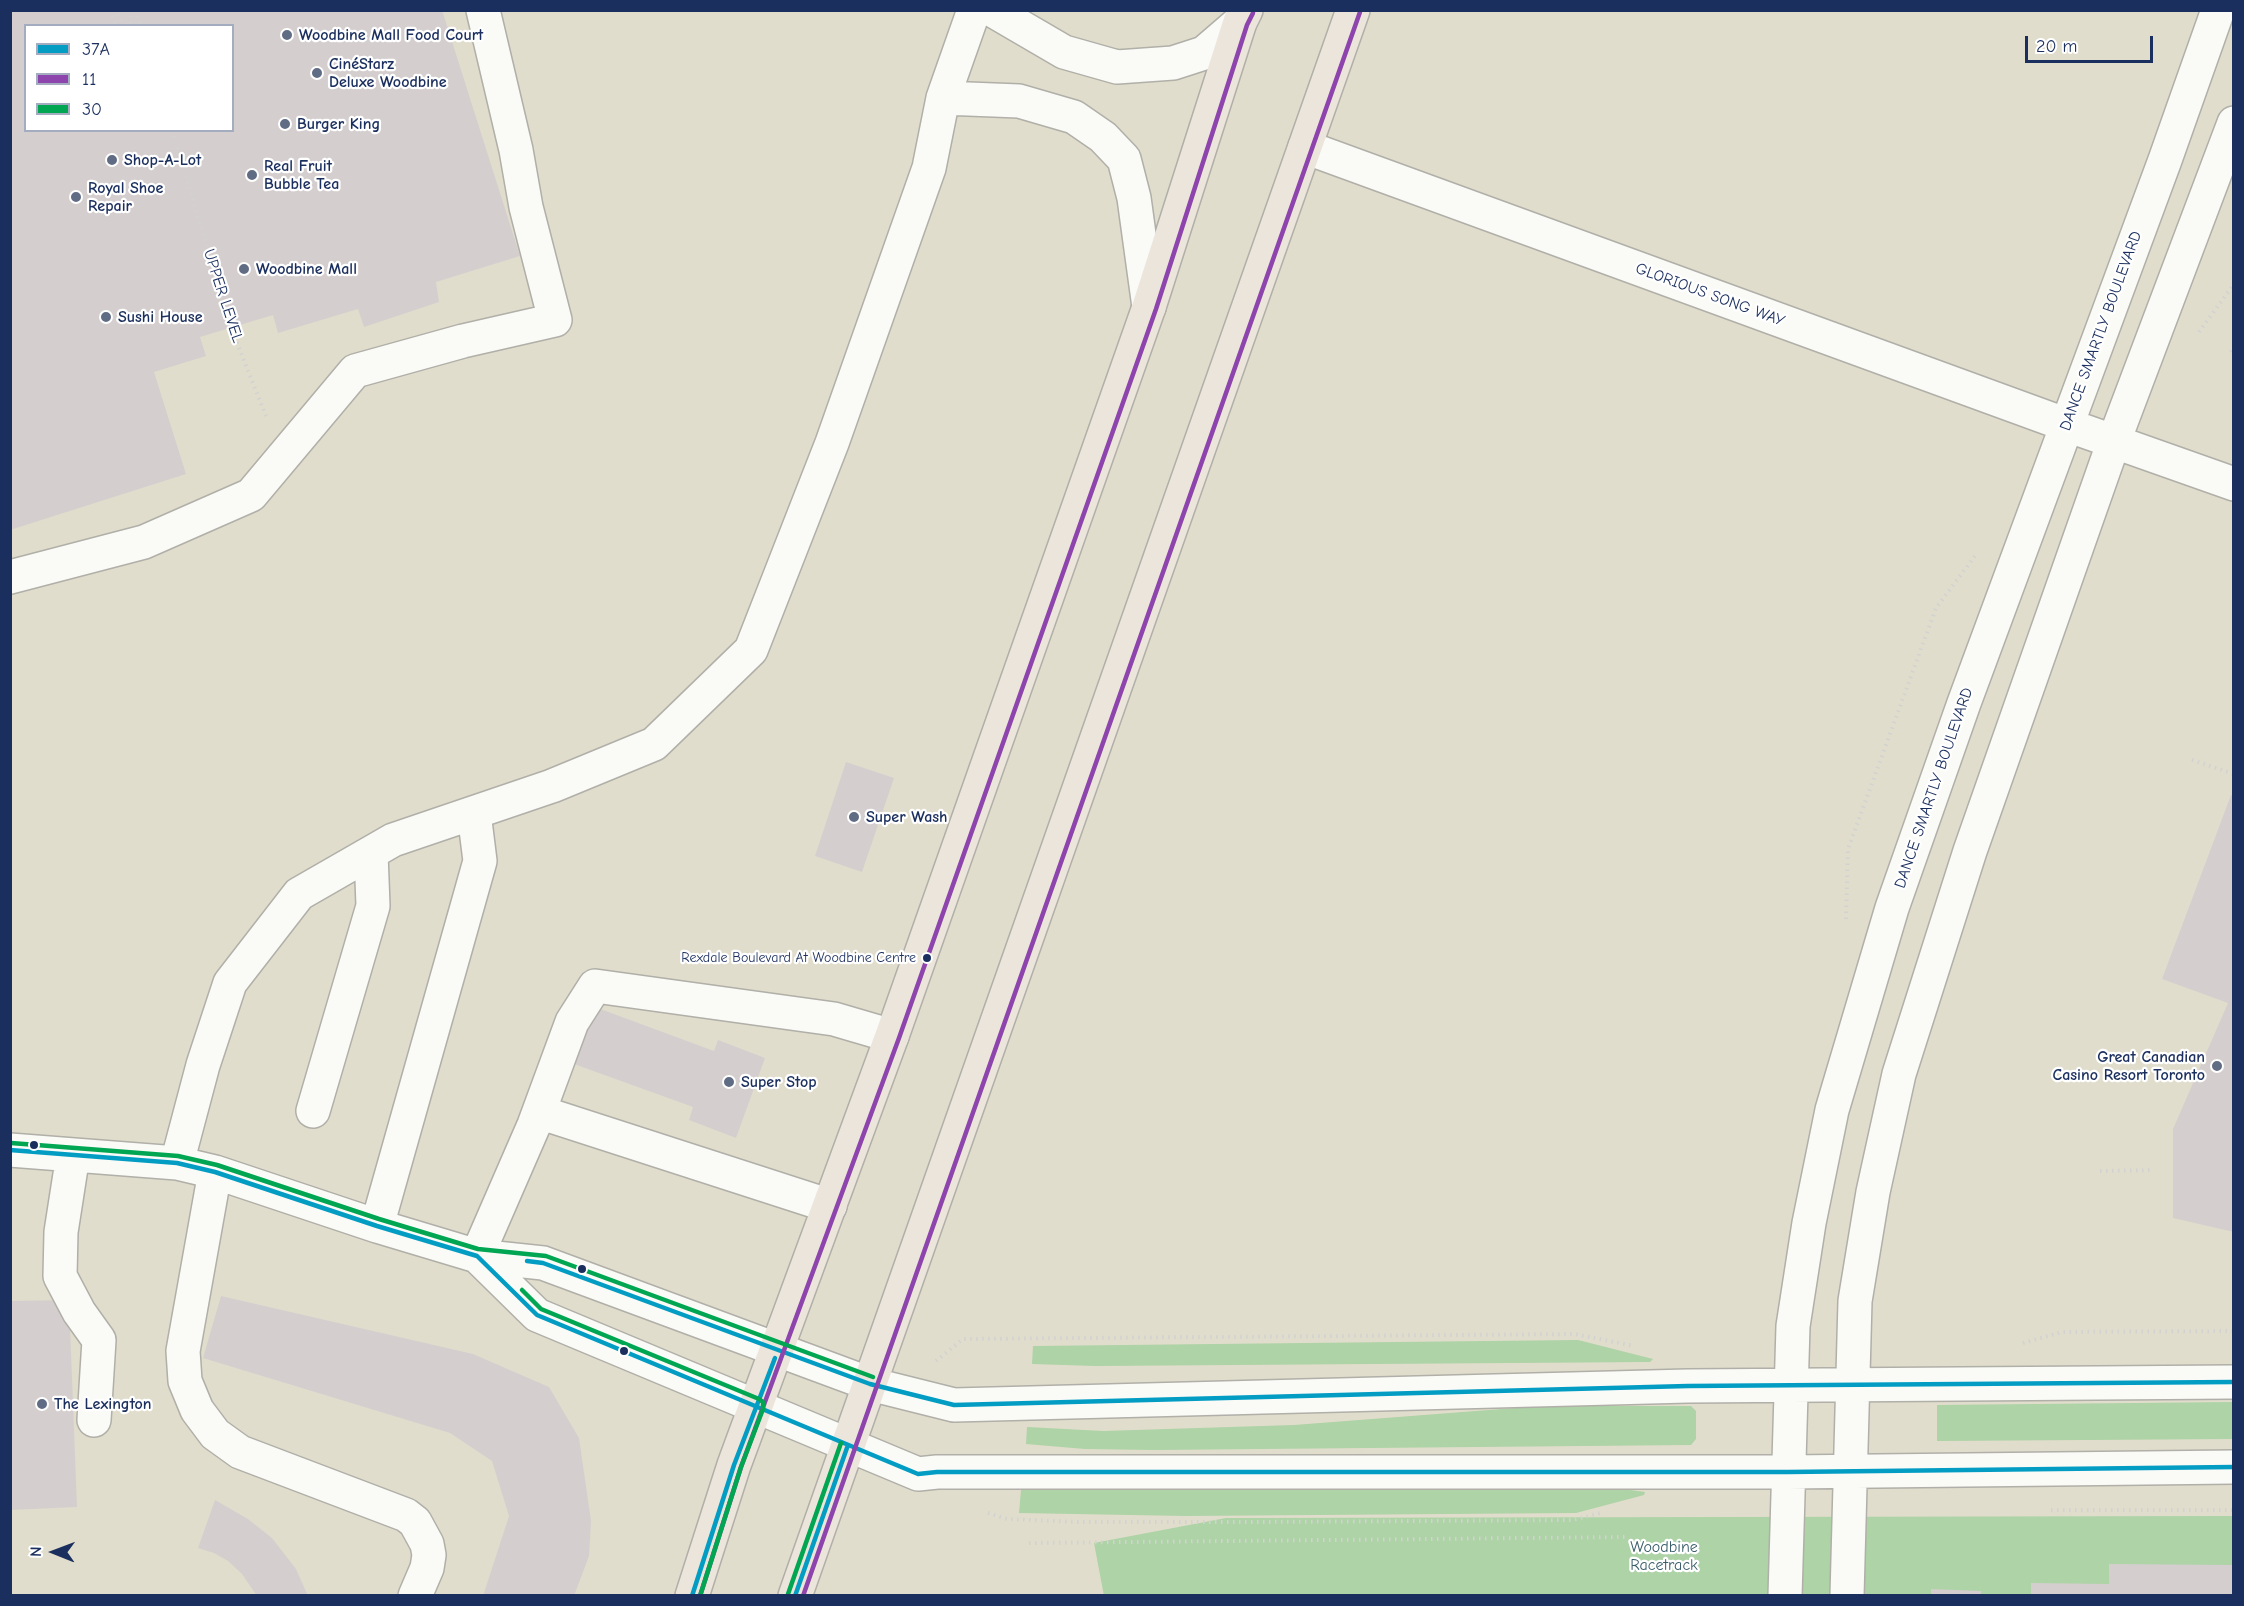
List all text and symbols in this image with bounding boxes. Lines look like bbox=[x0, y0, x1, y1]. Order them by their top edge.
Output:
legend bbox=[24, 24, 234, 132]
scale bar bbox=[2028, 24, 2156, 62]
place label: Woodbine Mall Food Court bbox=[299, 25, 483, 45]
marker: Woodbine Mall Food Court bbox=[280, 28, 294, 42]
text: 20 m bbox=[2036, 36, 2077, 57]
text: 37A bbox=[82, 39, 110, 60]
place label: CinéStarz Deluxe Woodbine bbox=[329, 54, 447, 92]
marker: CinéStarz Deluxe Woodbine bbox=[310, 66, 324, 80]
text: 11 bbox=[82, 69, 96, 90]
text: 30 bbox=[82, 99, 102, 120]
place label: Burger King bbox=[297, 114, 380, 134]
marker: Burger King bbox=[278, 117, 292, 131]
place label: Shop-A-Lot bbox=[124, 150, 201, 170]
marker: Shop-A-Lot bbox=[105, 153, 119, 167]
place label: Real Fruit Bubble Tea bbox=[264, 156, 339, 194]
marker: Real Fruit Bubble Tea bbox=[245, 168, 259, 182]
place label: Royal Shoe Repair bbox=[88, 178, 163, 216]
marker: Royal Shoe Repair bbox=[69, 190, 83, 204]
street label: DANCE SMARTLY BOULEVARD bbox=[2056, 229, 2146, 433]
street label: UPPER LEVEL bbox=[199, 247, 247, 345]
place label: Woodbine Mall bbox=[256, 259, 357, 279]
street label: GLORIOUS SONG WAY bbox=[1633, 259, 1787, 331]
marker: Woodbine Mall bbox=[237, 262, 251, 276]
place label: Sushi House bbox=[118, 307, 202, 327]
marker: Sushi House bbox=[99, 310, 113, 324]
street label: DANCE SMARTLY BOULEVARD bbox=[1891, 685, 1977, 891]
place label: Super Wash bbox=[866, 807, 948, 827]
marker: Super Wash bbox=[847, 810, 861, 824]
place label: Rexdale Boulevard At Woodbine Centre bbox=[681, 950, 916, 966]
marker: Rexdale Boulevard At Woodbine Centre bbox=[921, 952, 933, 964]
place label: Great Canadian Casino Resort Toronto bbox=[2053, 1047, 2205, 1085]
marker: Great Canadian Casino Resort Toronto bbox=[2210, 1059, 2224, 1073]
place label: Super Stop bbox=[741, 1072, 817, 1092]
marker: Super Stop bbox=[722, 1075, 736, 1089]
unlabelled marker bbox=[28, 1139, 40, 1151]
unlabelled marker bbox=[576, 1263, 588, 1275]
unlabelled marker bbox=[618, 1345, 630, 1357]
place label: The Lexington bbox=[54, 1394, 151, 1414]
marker: The Lexington bbox=[35, 1397, 49, 1411]
north arrow bbox=[24, 1522, 84, 1582]
park label: Woodbine Racetrack bbox=[1630, 1537, 1698, 1575]
text: N bbox=[27, 1546, 45, 1557]

